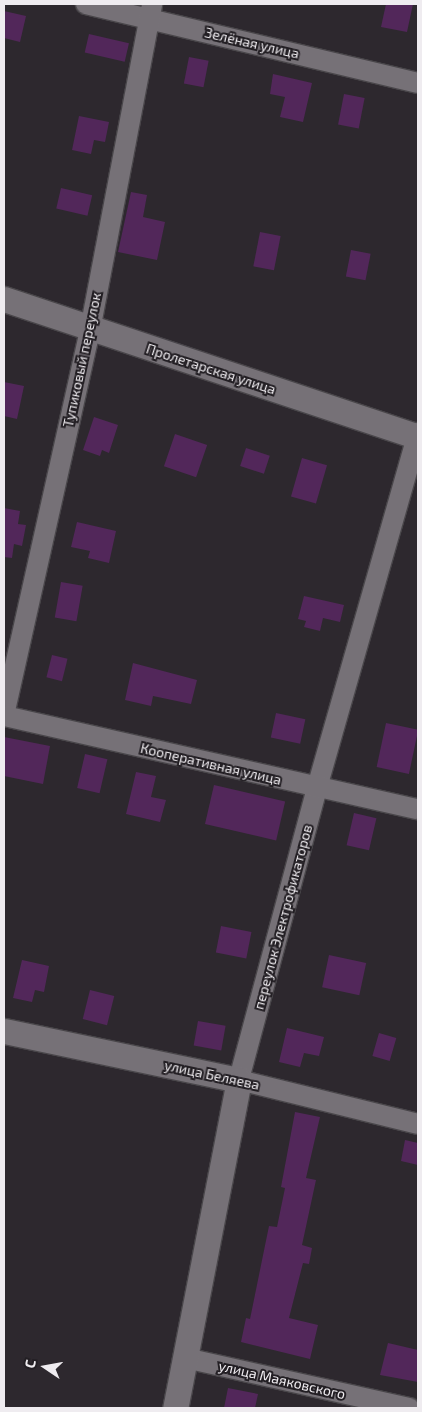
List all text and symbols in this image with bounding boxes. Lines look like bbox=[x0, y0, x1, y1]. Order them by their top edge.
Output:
street label: Зелёная улица bbox=[203, 24, 301, 62]
street label: Тупиковый переулок bbox=[60, 291, 104, 429]
street label: Пролетарская улица bbox=[144, 340, 278, 398]
street label: Кооперативная улица bbox=[139, 740, 283, 788]
street label: переулок Электрофикаторов bbox=[250, 823, 316, 1011]
street label: улица Беляева bbox=[163, 1057, 261, 1093]
north arrow bbox=[20, 1342, 70, 1392]
street label: улица Маяковского bbox=[217, 1357, 347, 1403]
text: С bbox=[21, 1358, 39, 1370]

